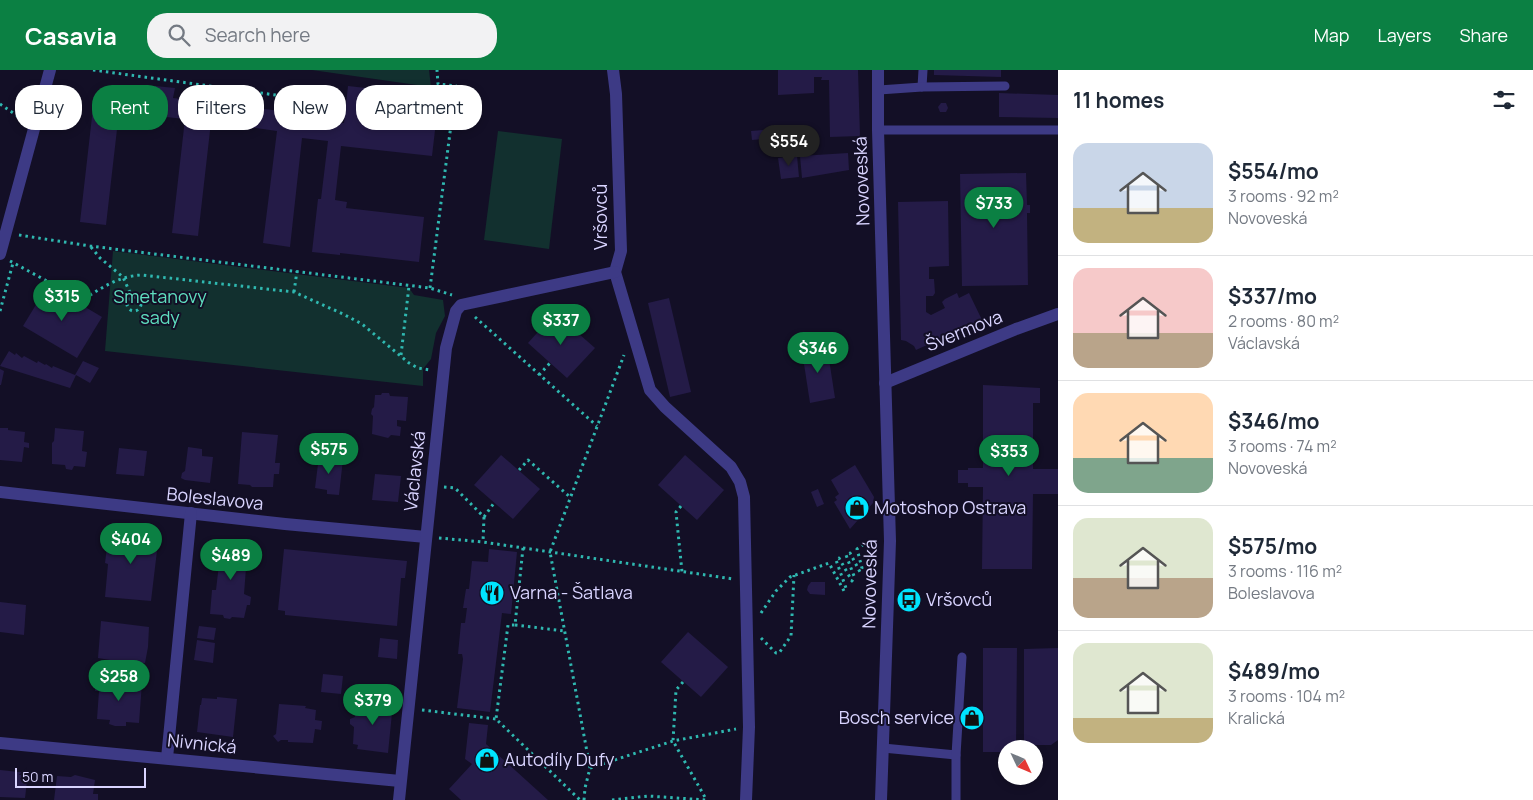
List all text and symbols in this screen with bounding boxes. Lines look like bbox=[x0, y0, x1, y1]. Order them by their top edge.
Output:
search box bbox=[147, 13, 497, 58]
text: Casavia bbox=[25, 19, 117, 52]
icon: search bbox=[165, 21, 193, 49]
text: Search here bbox=[205, 22, 310, 48]
text: Map bbox=[1314, 23, 1349, 47]
text: Layers bbox=[1377, 23, 1431, 47]
text: Share bbox=[1459, 23, 1508, 47]
chip: Buy bbox=[15, 85, 82, 130]
chip: Rent bbox=[92, 85, 168, 130]
chip: Filters bbox=[178, 85, 264, 130]
chip: New bbox=[274, 85, 346, 130]
chip: Apartment bbox=[356, 85, 482, 130]
text: 11 homes bbox=[1073, 86, 1164, 114]
icon: filters bbox=[1490, 86, 1518, 114]
pin: $554 bbox=[759, 124, 819, 167]
text: $554 bbox=[770, 130, 808, 152]
street label: Novoveská bbox=[847, 136, 875, 226]
text: $554/mo bbox=[1228, 157, 1319, 185]
icon: home bbox=[1113, 163, 1173, 223]
street label: Vršovců bbox=[588, 184, 612, 250]
text: 3 rooms · 92 m² bbox=[1228, 185, 1339, 207]
pin: $733 bbox=[964, 186, 1024, 229]
text: $733 bbox=[975, 192, 1013, 214]
text: Novoveská bbox=[1228, 207, 1307, 229]
pin: $315 bbox=[32, 280, 92, 322]
text: $337/mo bbox=[1228, 282, 1317, 310]
park label: Smetanovy sady bbox=[113, 284, 207, 329]
text: $315 bbox=[44, 285, 80, 307]
icon: home bbox=[1113, 288, 1173, 348]
pin: $337 bbox=[531, 304, 591, 346]
street label: Švermova bbox=[922, 304, 1006, 356]
text: $337 bbox=[542, 309, 580, 331]
text: 2 rooms · 80 m² bbox=[1228, 310, 1339, 332]
pin: $346 bbox=[788, 332, 848, 374]
text: Václavská bbox=[1228, 332, 1300, 354]
text: $346 bbox=[798, 337, 838, 359]
text: $346/mo bbox=[1228, 407, 1319, 435]
icon: home bbox=[1113, 413, 1173, 473]
street label: Václavská bbox=[398, 429, 430, 512]
pin: $575 bbox=[299, 432, 359, 475]
pin: $353 bbox=[979, 434, 1039, 477]
text: 3 rooms · 74 m² bbox=[1228, 435, 1337, 457]
text: $575 bbox=[310, 438, 348, 460]
text: $353 bbox=[990, 440, 1028, 462]
text: Novoveská bbox=[1228, 457, 1307, 479]
street label: Boleslavova bbox=[165, 481, 265, 515]
shop icon: Motoshop Ostrava bbox=[844, 495, 870, 521]
place label: Motoshop Ostrava bbox=[874, 495, 1026, 519]
pin: $404 bbox=[101, 522, 161, 565]
text: $404 bbox=[111, 528, 151, 550]
text: $575/mo bbox=[1228, 532, 1317, 560]
pin: $489 bbox=[201, 538, 261, 581]
icon: home bbox=[1113, 538, 1173, 598]
street label: Novoveská bbox=[856, 539, 882, 629]
text: $489 bbox=[211, 544, 251, 566]
text: 3 rooms · 116 m² bbox=[1228, 560, 1342, 582]
restaurant icon: Varna - Šatlava bbox=[479, 580, 505, 606]
place label: Varna - Šatlava bbox=[510, 580, 633, 604]
text: Boleslavova bbox=[1228, 582, 1315, 604]
bus stop icon: Vršovců bbox=[896, 587, 922, 613]
place label: Vršovců bbox=[926, 587, 992, 611]
text: $489/mo bbox=[1228, 657, 1320, 685]
pin: $258 bbox=[89, 660, 149, 702]
icon: home bbox=[1113, 663, 1173, 723]
text: $258 bbox=[100, 665, 138, 687]
pin: $379 bbox=[343, 684, 403, 726]
text: 3 rooms · 104 m² bbox=[1228, 685, 1345, 707]
text: $379 bbox=[354, 689, 392, 711]
place label: Bosch service bbox=[839, 705, 954, 729]
shop icon: Bosch service bbox=[959, 705, 985, 731]
text: Kralická bbox=[1228, 707, 1285, 729]
street label: Nivnická bbox=[166, 727, 238, 759]
north arrow bbox=[998, 740, 1042, 785]
map controls bbox=[998, 740, 1043, 785]
shop icon: Autodíly Dufy bbox=[474, 747, 500, 773]
place label: Autodíly Dufy bbox=[504, 747, 615, 771]
scale bar bbox=[15, 765, 146, 788]
text: 50 m bbox=[22, 767, 53, 786]

